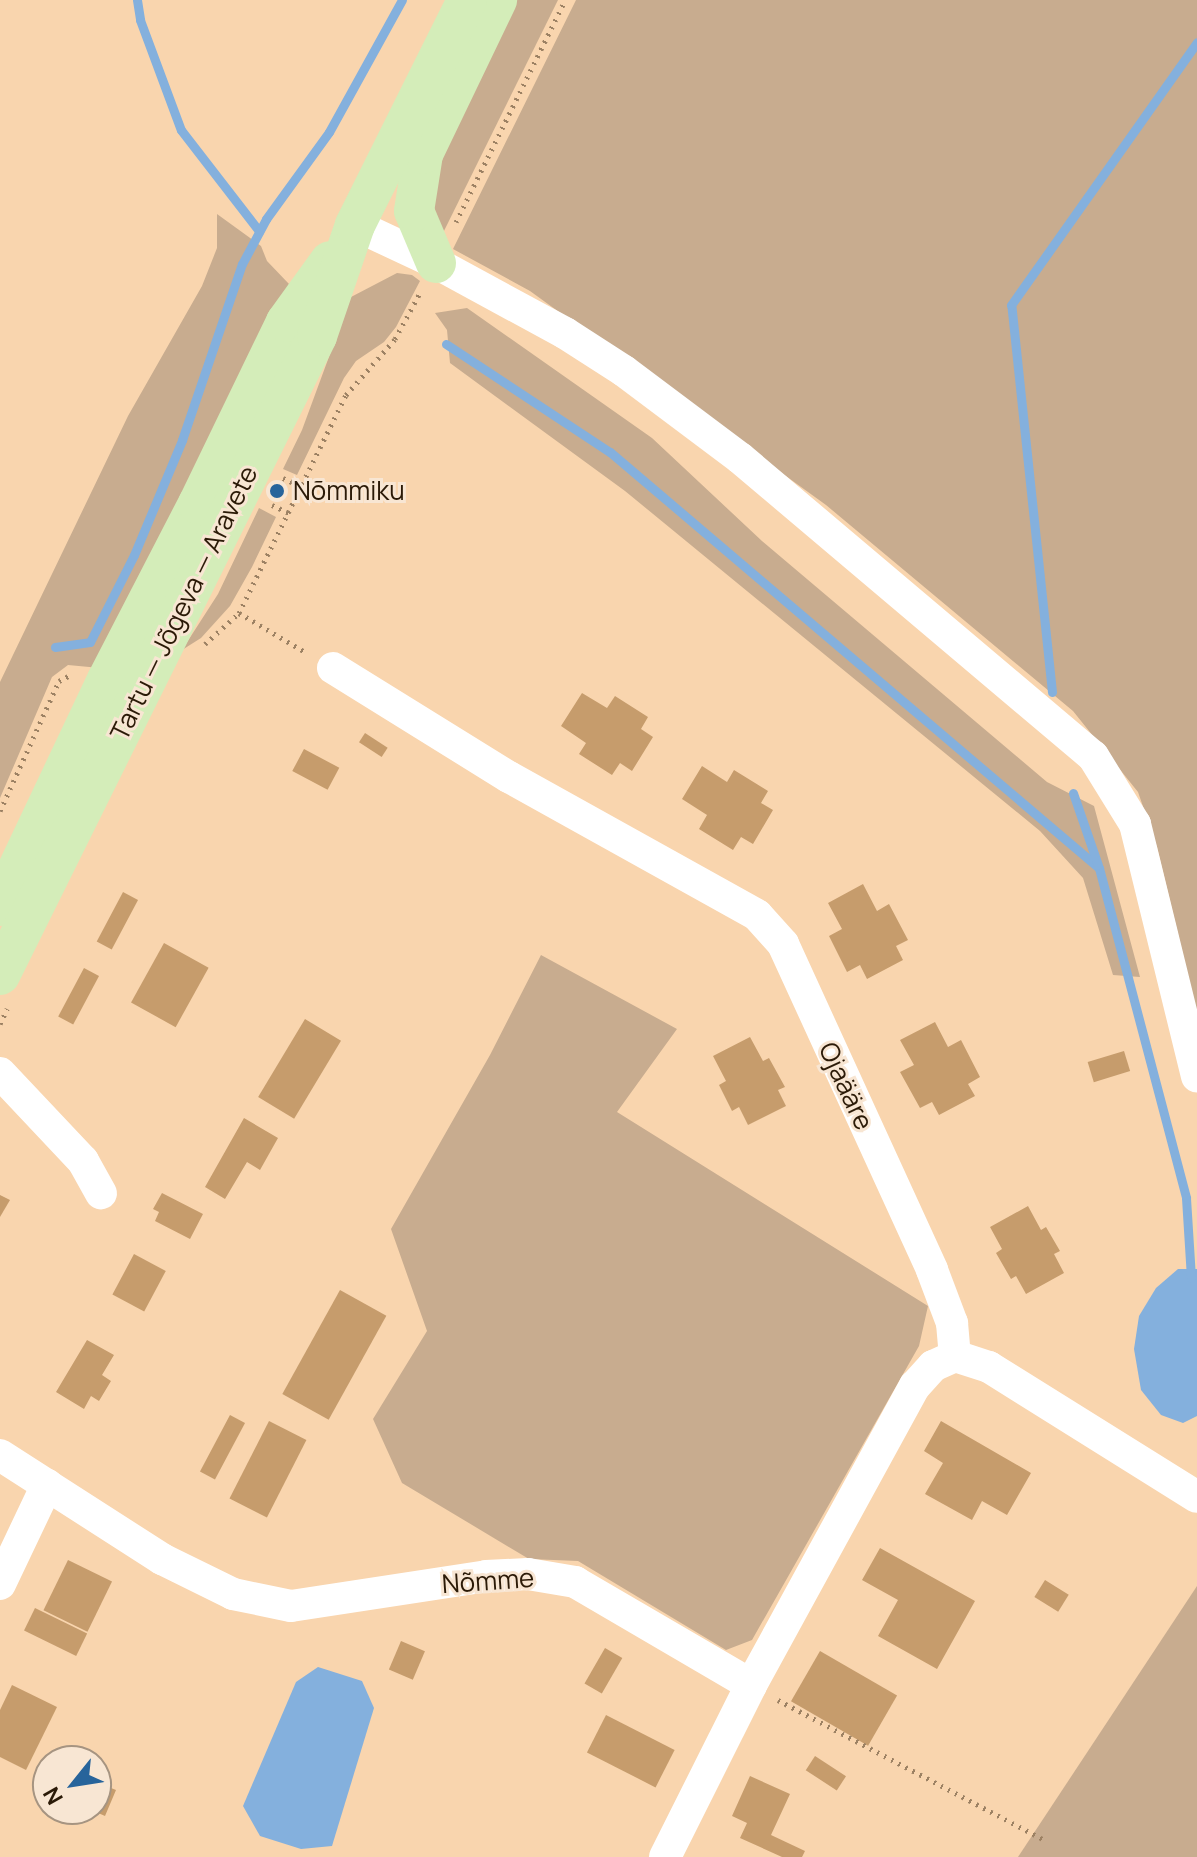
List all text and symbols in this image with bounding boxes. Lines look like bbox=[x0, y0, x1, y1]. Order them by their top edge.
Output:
street label: Tartu — Jõgeva — Aravete bbox=[104, 461, 264, 745]
place label: Nõmmiku bbox=[293, 475, 405, 507]
marker: Nõmmiku bbox=[268, 482, 286, 500]
street label: Ojaääre bbox=[812, 1037, 880, 1135]
street label: Nõmme bbox=[441, 1562, 535, 1600]
north arrow bbox=[32, 1745, 112, 1825]
text: N bbox=[36, 1782, 70, 1810]

